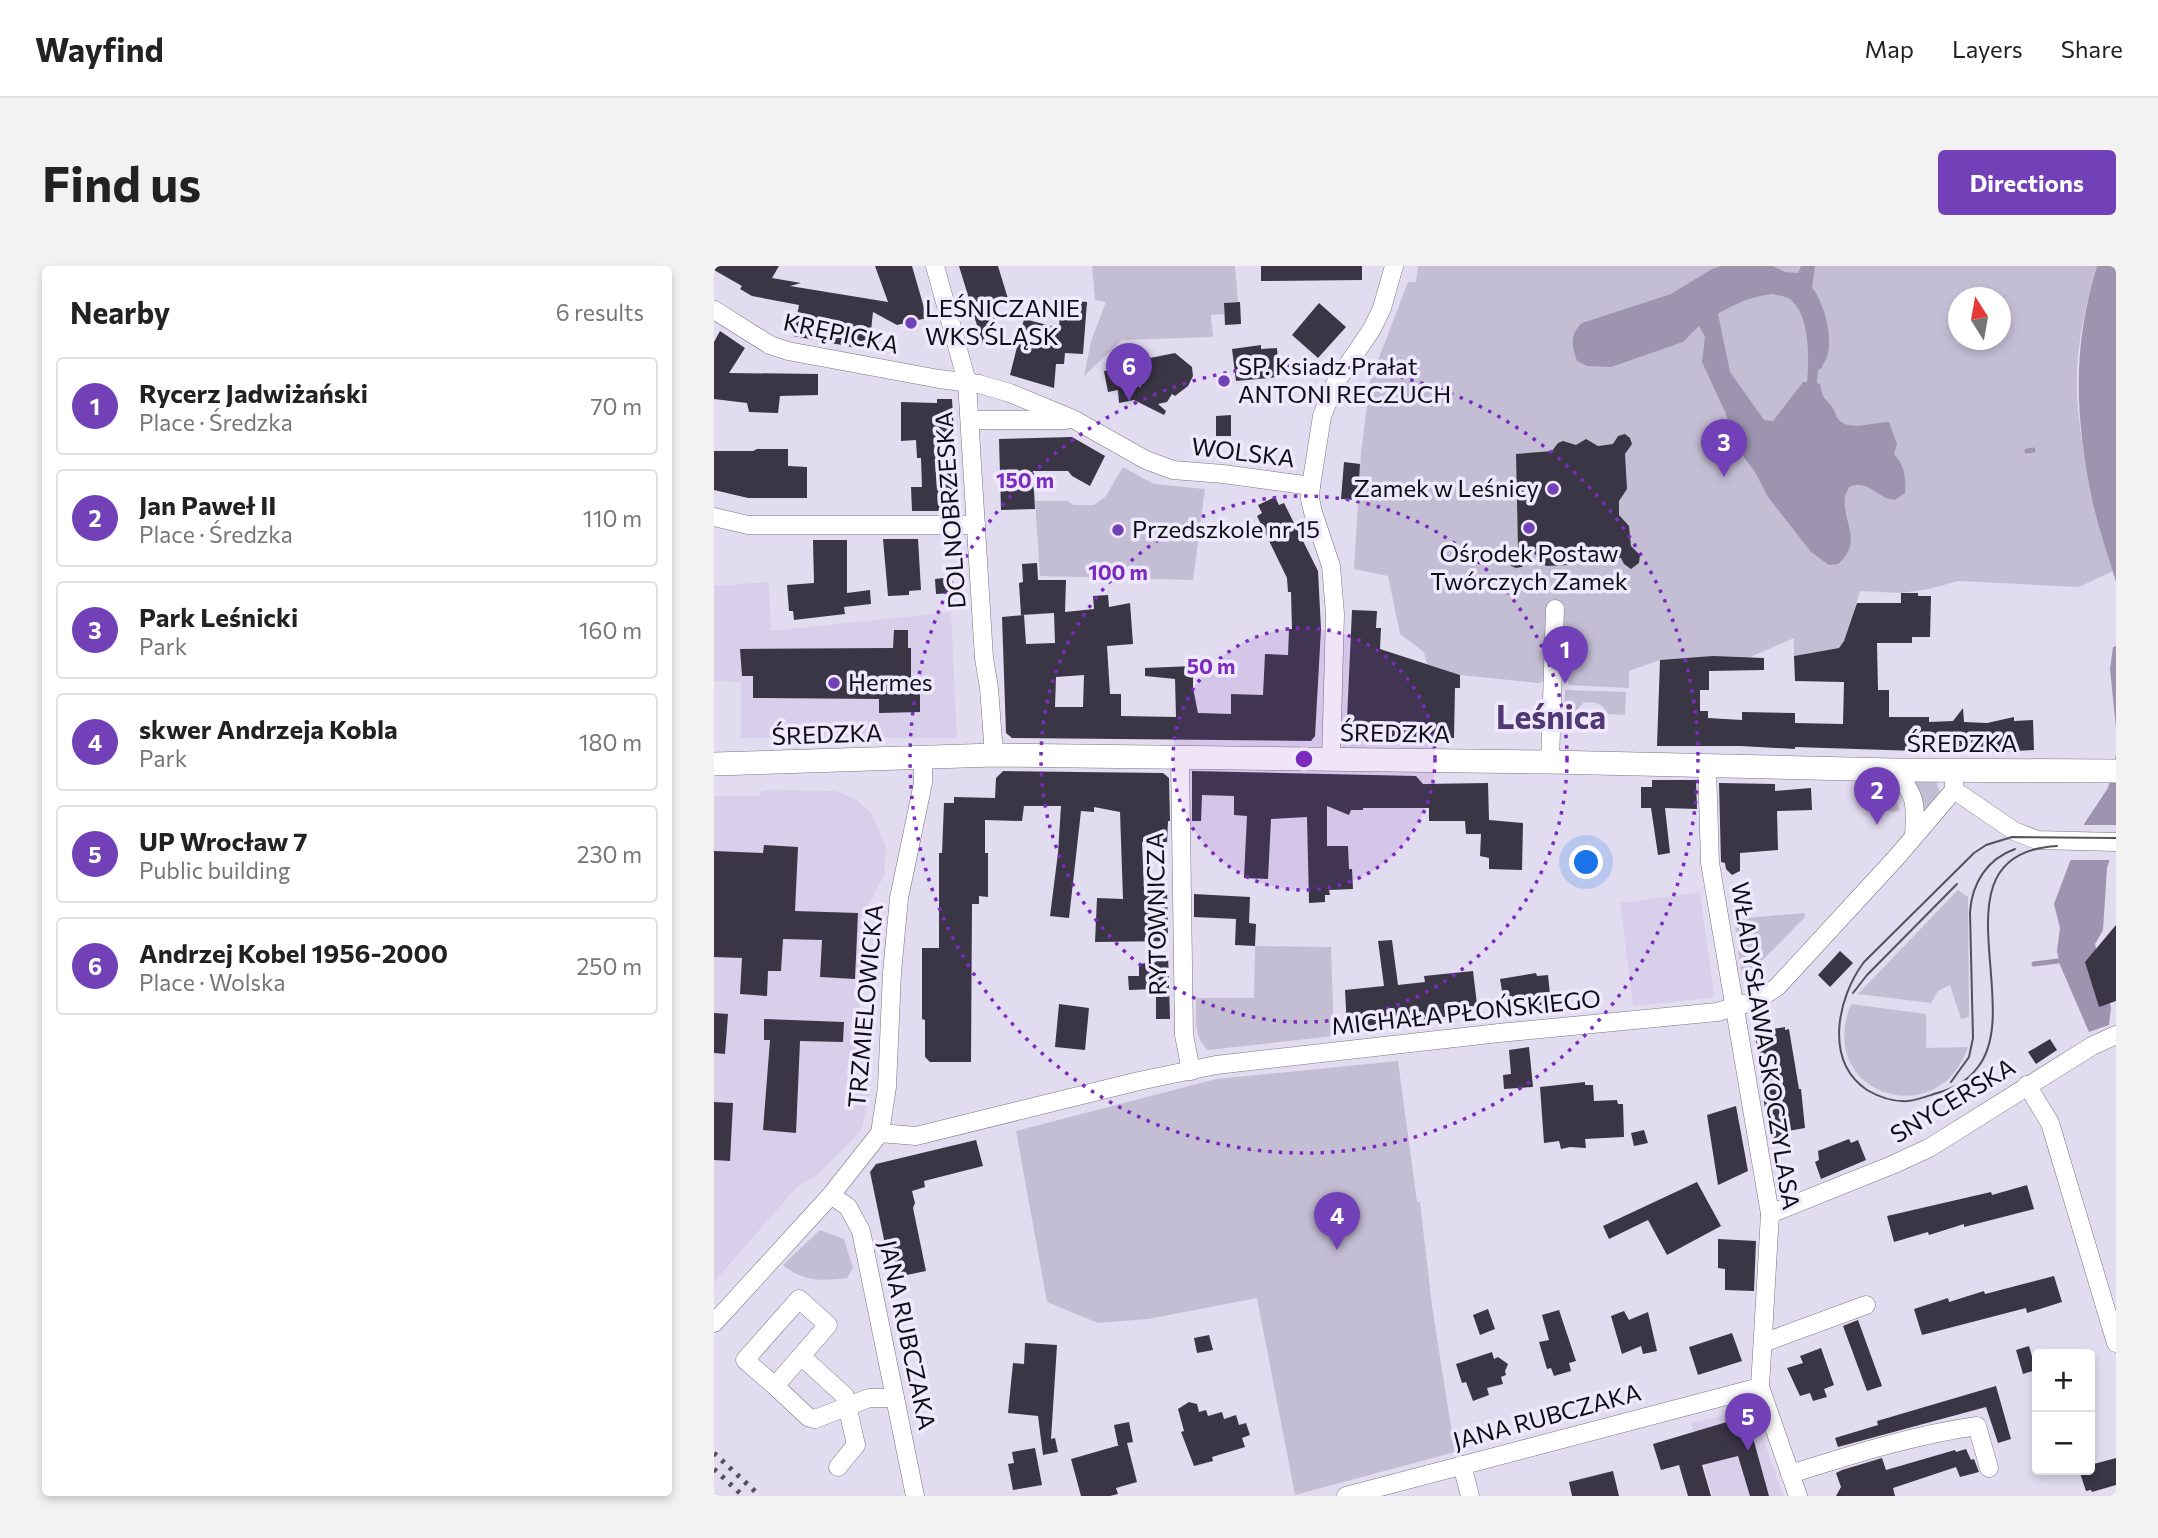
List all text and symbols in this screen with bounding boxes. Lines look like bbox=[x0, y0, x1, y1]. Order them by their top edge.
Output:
text: Wayfind bbox=[35, 28, 164, 69]
text: Map bbox=[1865, 34, 1914, 63]
text: Layers bbox=[1952, 34, 2023, 63]
text: Share bbox=[2061, 34, 2123, 63]
button: Directions bbox=[1938, 150, 2116, 215]
text: Find us bbox=[42, 152, 201, 212]
north arrow bbox=[1948, 287, 2011, 350]
text: Nearby bbox=[70, 293, 170, 330]
place label: LEŚNICZANIE WKS ŚLĄSK bbox=[925, 293, 1080, 350]
text: 6 results bbox=[556, 298, 644, 326]
street label: KRĘPICKA bbox=[781, 306, 902, 359]
marker: LEŚNICZANIE WKS ŚLĄSK bbox=[903, 315, 919, 331]
pin: 6 bbox=[1106, 343, 1152, 401]
place label: SP. Ksiadz Prałat ANTONI RECZUCH bbox=[1238, 351, 1451, 408]
marker: SP. Ksiadz Prałat ANTONI RECZUCH bbox=[1216, 373, 1232, 389]
text: Rycerz Jadwiżański bbox=[139, 377, 368, 408]
text: 1 bbox=[90, 392, 100, 420]
text: 70 m bbox=[590, 392, 642, 420]
text: Place · Średzka bbox=[139, 408, 293, 436]
street label: DOLNOBRZESKA bbox=[928, 411, 971, 610]
pin: 3 bbox=[1701, 419, 1747, 477]
street label: WOLSKA bbox=[1190, 431, 1297, 472]
text: 150 m bbox=[996, 467, 1054, 492]
place label: Zamek w Leśnicy bbox=[1354, 473, 1539, 502]
marker: Zamek w Leśnicy bbox=[1545, 481, 1561, 497]
text: Jan Paweł II bbox=[139, 489, 277, 520]
text: 2 bbox=[88, 504, 102, 532]
text: 110 m bbox=[583, 504, 642, 532]
place label: Przedszkole nr 15 bbox=[1132, 514, 1320, 543]
text: Place · Średzka bbox=[139, 520, 293, 548]
marker: Ośrodek Postaw Twórczych Zamek bbox=[1521, 520, 1537, 536]
marker: Przedszkole nr 15 bbox=[1110, 522, 1126, 538]
place label: Ośrodek Postaw Twórczych Zamek bbox=[1430, 538, 1628, 595]
text: 100 m bbox=[1088, 559, 1148, 584]
text: Park Leśnicki bbox=[139, 601, 298, 632]
text: 3 bbox=[88, 616, 102, 644]
text: 160 m bbox=[579, 616, 642, 644]
pin: 1 bbox=[1542, 626, 1588, 684]
text: Park bbox=[139, 632, 187, 660]
text: 50 m bbox=[1187, 653, 1235, 678]
place label: Hermes bbox=[848, 667, 933, 696]
marker: Hermes bbox=[826, 675, 842, 691]
district label: Leśnica bbox=[1496, 696, 1606, 736]
text: skwer Andrzeja Kobla bbox=[139, 713, 398, 744]
street label: ŚREDZKA bbox=[771, 717, 883, 750]
street label: ŚREDZKA bbox=[1340, 717, 1450, 748]
text: 4 bbox=[88, 728, 102, 756]
text: 180 m bbox=[579, 728, 642, 756]
street label: ŚREDZKA bbox=[1907, 728, 2017, 757]
text: Park bbox=[139, 744, 187, 772]
centre of rings bbox=[1292, 747, 1316, 771]
pin: 2 bbox=[1854, 767, 1900, 825]
text: UP Wrocław 7 bbox=[139, 825, 308, 856]
street label: RYTOWNICZA bbox=[1140, 832, 1171, 996]
text: 5 bbox=[88, 840, 102, 868]
text: 230 m bbox=[577, 840, 642, 868]
your location bbox=[1569, 845, 1603, 879]
text: Public building bbox=[139, 856, 290, 884]
street label: WŁADYSŁAWA SKOCZYLASA bbox=[1726, 880, 1807, 1212]
street label: TRZMIELOWICKA bbox=[841, 903, 888, 1109]
text: Andrzej Kobel 1956-2000 bbox=[139, 937, 448, 968]
text: 6 bbox=[88, 952, 102, 980]
text: 250 m bbox=[577, 952, 642, 980]
text: Place · Wolska bbox=[139, 968, 285, 996]
street label: MICHAŁA PŁOŃSKIEGO bbox=[1330, 983, 1602, 1040]
street label: SNYCERSKA bbox=[1885, 1051, 2020, 1148]
pin: 4 bbox=[1314, 1192, 1360, 1250]
street label: JANA RUBCZAKA bbox=[874, 1237, 943, 1432]
map controls bbox=[2032, 1349, 2095, 1475]
button: + bbox=[2032, 1349, 2095, 1412]
street label: JANA RUBCZAKA bbox=[1450, 1377, 1644, 1455]
pin: 5 bbox=[1725, 1393, 1771, 1451]
button: − bbox=[2032, 1412, 2095, 1475]

